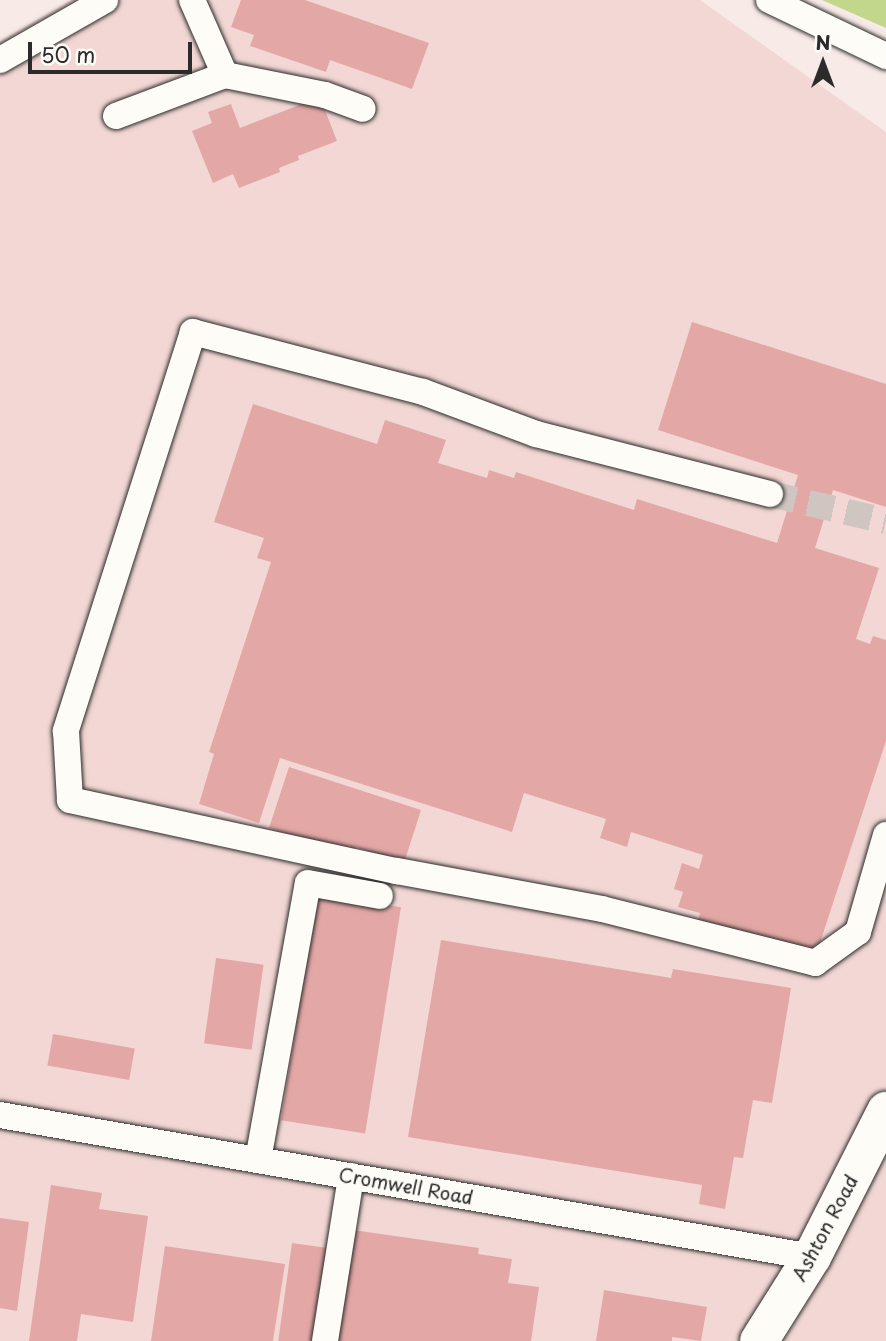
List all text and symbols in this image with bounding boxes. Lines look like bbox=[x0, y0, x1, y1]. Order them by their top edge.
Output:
scale bar bbox=[32, 28, 196, 72]
north arrow bbox=[788, 28, 858, 98]
text: N bbox=[815, 28, 831, 56]
text: 50 m bbox=[41, 38, 95, 70]
street label: Cromwell Road bbox=[336, 1163, 476, 1209]
street label: Ashton Road bbox=[788, 1171, 862, 1285]

